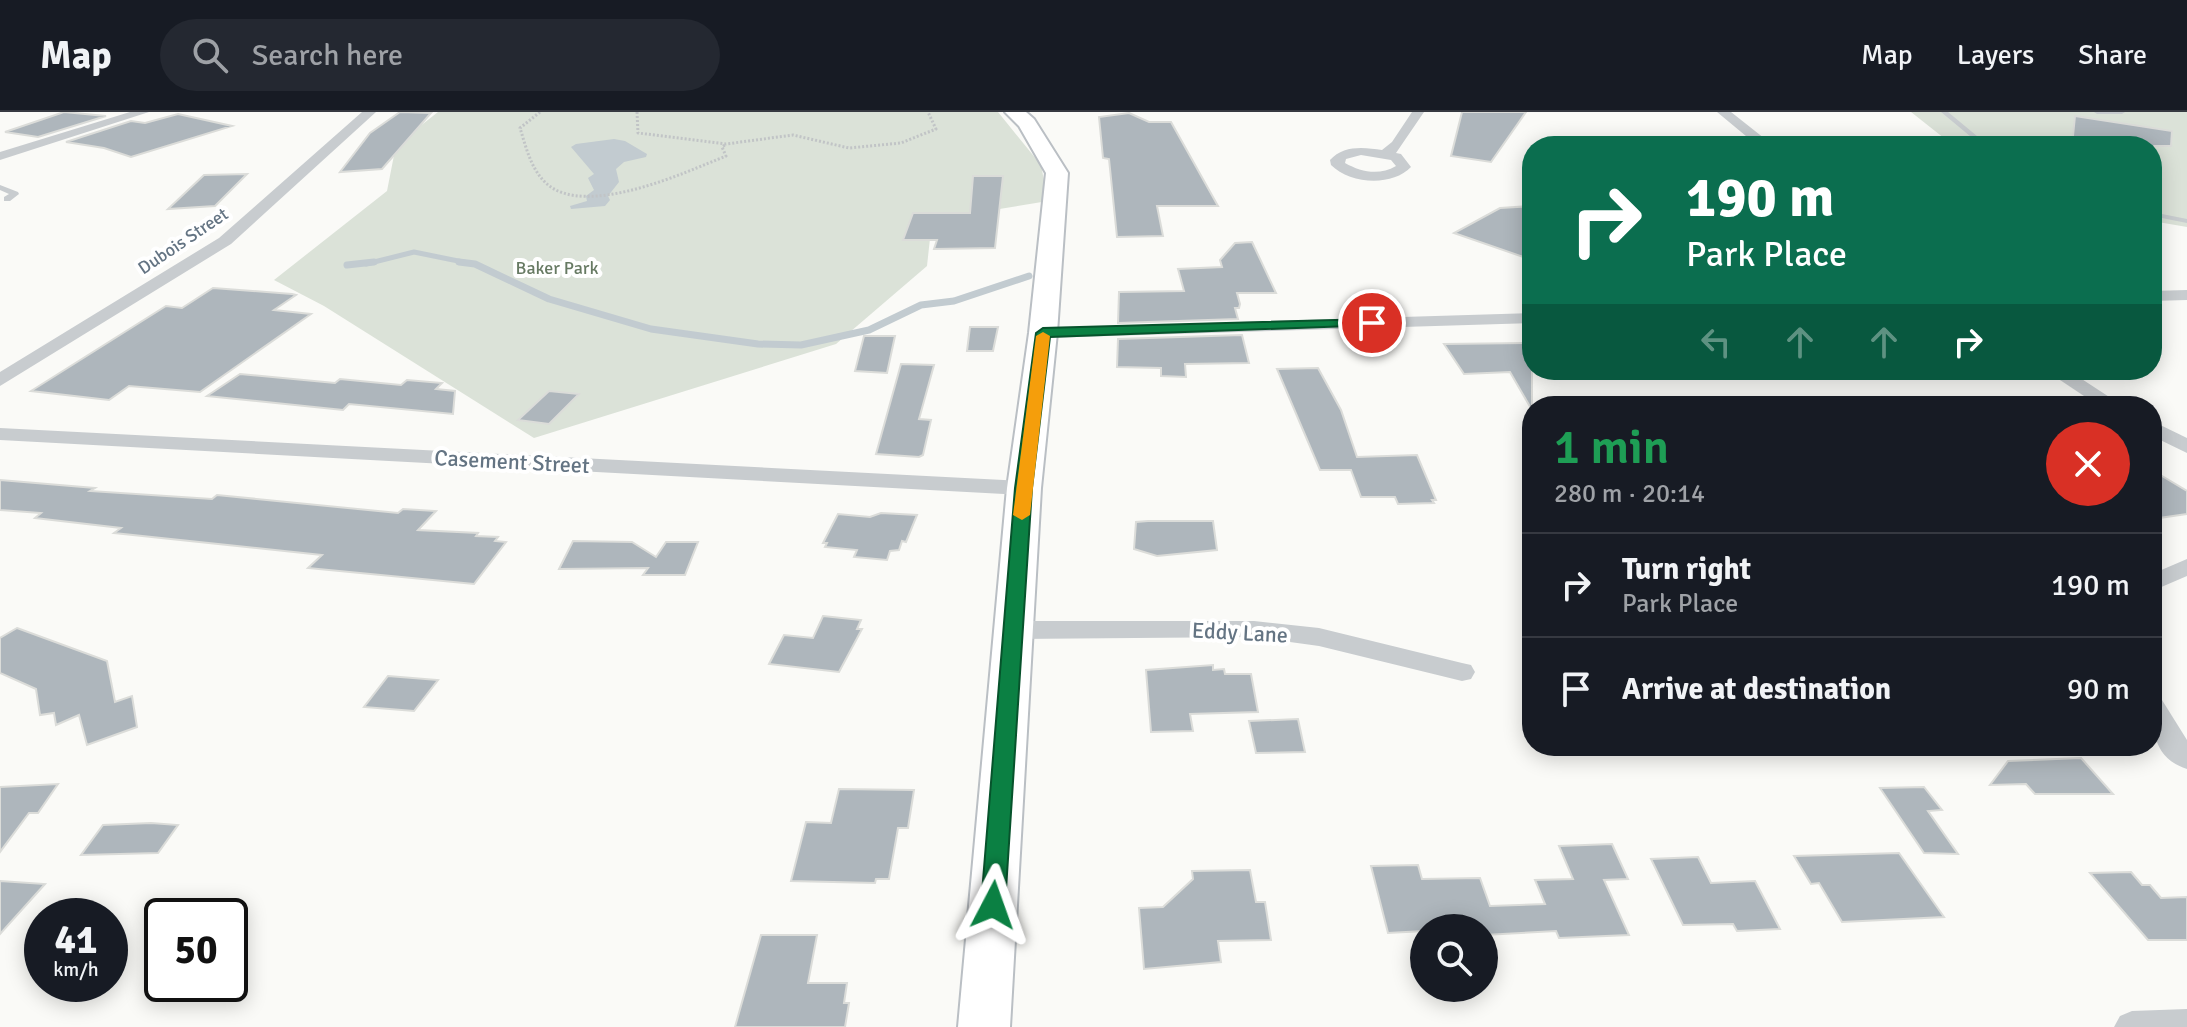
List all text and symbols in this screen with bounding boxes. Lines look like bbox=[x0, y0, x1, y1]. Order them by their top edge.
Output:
search box bbox=[160, 19, 720, 91]
text: Map bbox=[40, 32, 112, 79]
icon: search bbox=[188, 33, 232, 77]
text: Search here bbox=[252, 37, 403, 74]
text: Map bbox=[1861, 38, 1913, 72]
text: Layers bbox=[1957, 38, 2034, 72]
text: Share bbox=[2078, 38, 2147, 72]
text: 190 m bbox=[1686, 163, 1834, 232]
icon: right bbox=[1554, 168, 1658, 272]
street label: Dubois Street bbox=[134, 203, 232, 279]
text: Park Place bbox=[1686, 232, 1847, 277]
park label: Baker Park bbox=[516, 257, 598, 279]
pin bbox=[1338, 289, 1406, 357]
icon: arrive bbox=[1350, 301, 1394, 345]
icon: left bbox=[1694, 320, 1738, 364]
icon: ahead bbox=[1778, 320, 1822, 364]
icon: ahead bbox=[1862, 320, 1906, 364]
icon: right bbox=[1946, 320, 1990, 364]
text: 1 min bbox=[1554, 418, 1669, 477]
button: close bbox=[2046, 422, 2130, 506]
street label: Casement Street bbox=[434, 444, 591, 479]
text: 280 m · 20:14 bbox=[1554, 478, 1705, 510]
text: Turn right bbox=[1622, 551, 1751, 588]
icon: right bbox=[1554, 563, 1598, 607]
text: 190 m bbox=[2051, 567, 2130, 604]
text: Park Place bbox=[1622, 588, 1738, 620]
street label: Eddy Lane bbox=[1191, 617, 1289, 648]
icon: arrive bbox=[1554, 667, 1598, 711]
text: Arrive at destination bbox=[1622, 671, 1891, 708]
text: 90 m bbox=[2067, 671, 2130, 708]
position arrow bbox=[951, 863, 1035, 947]
speed limit sign: 50 bbox=[144, 898, 248, 1002]
map controls bbox=[1410, 914, 1498, 1002]
button: search bbox=[1410, 914, 1498, 1002]
text: 41 bbox=[54, 915, 98, 965]
text: km/h bbox=[53, 957, 99, 982]

